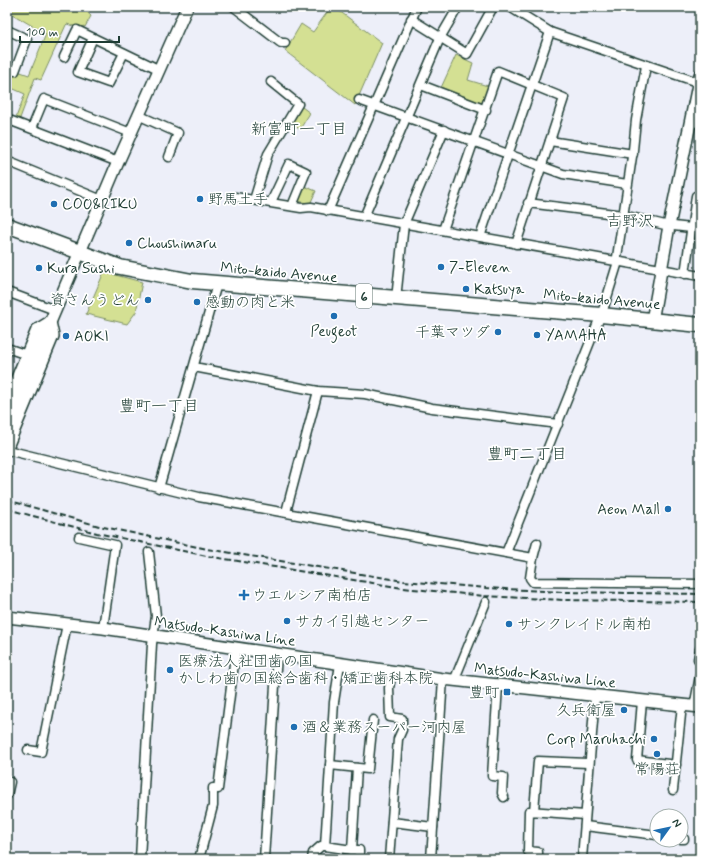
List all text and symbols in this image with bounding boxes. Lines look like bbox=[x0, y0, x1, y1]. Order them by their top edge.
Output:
scale bar bbox=[20, 18, 119, 44]
text: 100 m bbox=[26, 25, 58, 41]
district label: 新富町一丁目 bbox=[251, 119, 347, 140]
place label: 野馬土手 bbox=[208, 190, 268, 210]
marker: 野馬土手 bbox=[195, 194, 205, 204]
place label: COO&RIKU bbox=[62, 195, 138, 215]
marker: COO&RIKU bbox=[49, 199, 59, 209]
district label: 吉野沢 bbox=[606, 211, 654, 232]
place label: Choushimaru bbox=[137, 234, 217, 254]
marker: Choushimaru bbox=[124, 238, 134, 248]
street label: Mito-kaido Avenue bbox=[219, 258, 338, 288]
place label: 7-Eleven bbox=[449, 258, 511, 278]
place label: Kura Sushi bbox=[47, 259, 115, 279]
marker: 7-Eleven bbox=[436, 262, 446, 272]
marker: Kura Sushi bbox=[34, 263, 44, 273]
place label: Katsuya bbox=[474, 280, 525, 300]
road number: 6 bbox=[356, 284, 372, 308]
marker: Katsuya bbox=[461, 284, 471, 294]
street label: Mito-kaido Avenue bbox=[542, 285, 661, 315]
place label: 資さんうどん bbox=[50, 291, 140, 311]
place label: 感動の肉と米 bbox=[205, 293, 295, 313]
marker: 資さんうどん bbox=[143, 295, 153, 305]
marker: 感動の肉と米 bbox=[192, 297, 202, 307]
marker: Peugeot bbox=[329, 311, 339, 321]
place label: Peugeot bbox=[311, 322, 357, 343]
place label: 千葉マツダ bbox=[415, 323, 490, 343]
place label: YAMAHA bbox=[545, 326, 607, 346]
place label: AOKI bbox=[74, 327, 109, 347]
marker: 千葉マツダ bbox=[493, 327, 503, 337]
marker: YAMAHA bbox=[532, 330, 542, 340]
marker: AOKI bbox=[61, 331, 71, 341]
district label: 豊町一丁目 bbox=[119, 396, 199, 417]
district label: 豊町二丁目 bbox=[487, 444, 567, 465]
place label: Aeon Mall bbox=[597, 500, 660, 520]
marker: Aeon Mall bbox=[663, 504, 673, 514]
place label: ウエルシア南柏店 bbox=[252, 586, 372, 606]
marker: ウエルシア南柏店 bbox=[239, 590, 249, 600]
street label: Matsudo-Kashiwa Line bbox=[153, 612, 297, 652]
place label: サカイ引越センター bbox=[295, 612, 429, 632]
place label: サンクレイドル南柏 bbox=[517, 615, 651, 635]
marker: サカイ引越センター bbox=[282, 616, 292, 626]
marker: サンクレイドル南柏 bbox=[504, 619, 514, 629]
place label: 医療法人社団歯の国 かしわ歯の国総合歯科・矯正歯科本院 bbox=[178, 652, 433, 689]
street label: Matsudo-Kashiwa Line bbox=[473, 659, 617, 693]
marker: 医療法人社団歯の国 かしわ歯の国総合歯科・矯正歯科本院 bbox=[165, 665, 175, 675]
place label: 豊町 bbox=[469, 683, 500, 703]
marker: 豊町 bbox=[502, 687, 512, 697]
place label: 久兵衛屋 bbox=[556, 701, 616, 721]
marker: 久兵衛屋 bbox=[619, 705, 629, 715]
place label: 酒＆業務スーパー河内屋 bbox=[302, 718, 466, 738]
marker: 酒＆業務スーパー河内屋 bbox=[289, 722, 299, 732]
place label: Corp Maruhachi bbox=[547, 730, 646, 750]
marker: Corp Maruhachi bbox=[649, 734, 659, 744]
marker: 常陽荘 bbox=[652, 749, 662, 759]
place label: 常陽荘 bbox=[634, 760, 680, 780]
north arrow bbox=[649, 808, 689, 848]
text: N bbox=[669, 816, 684, 830]

